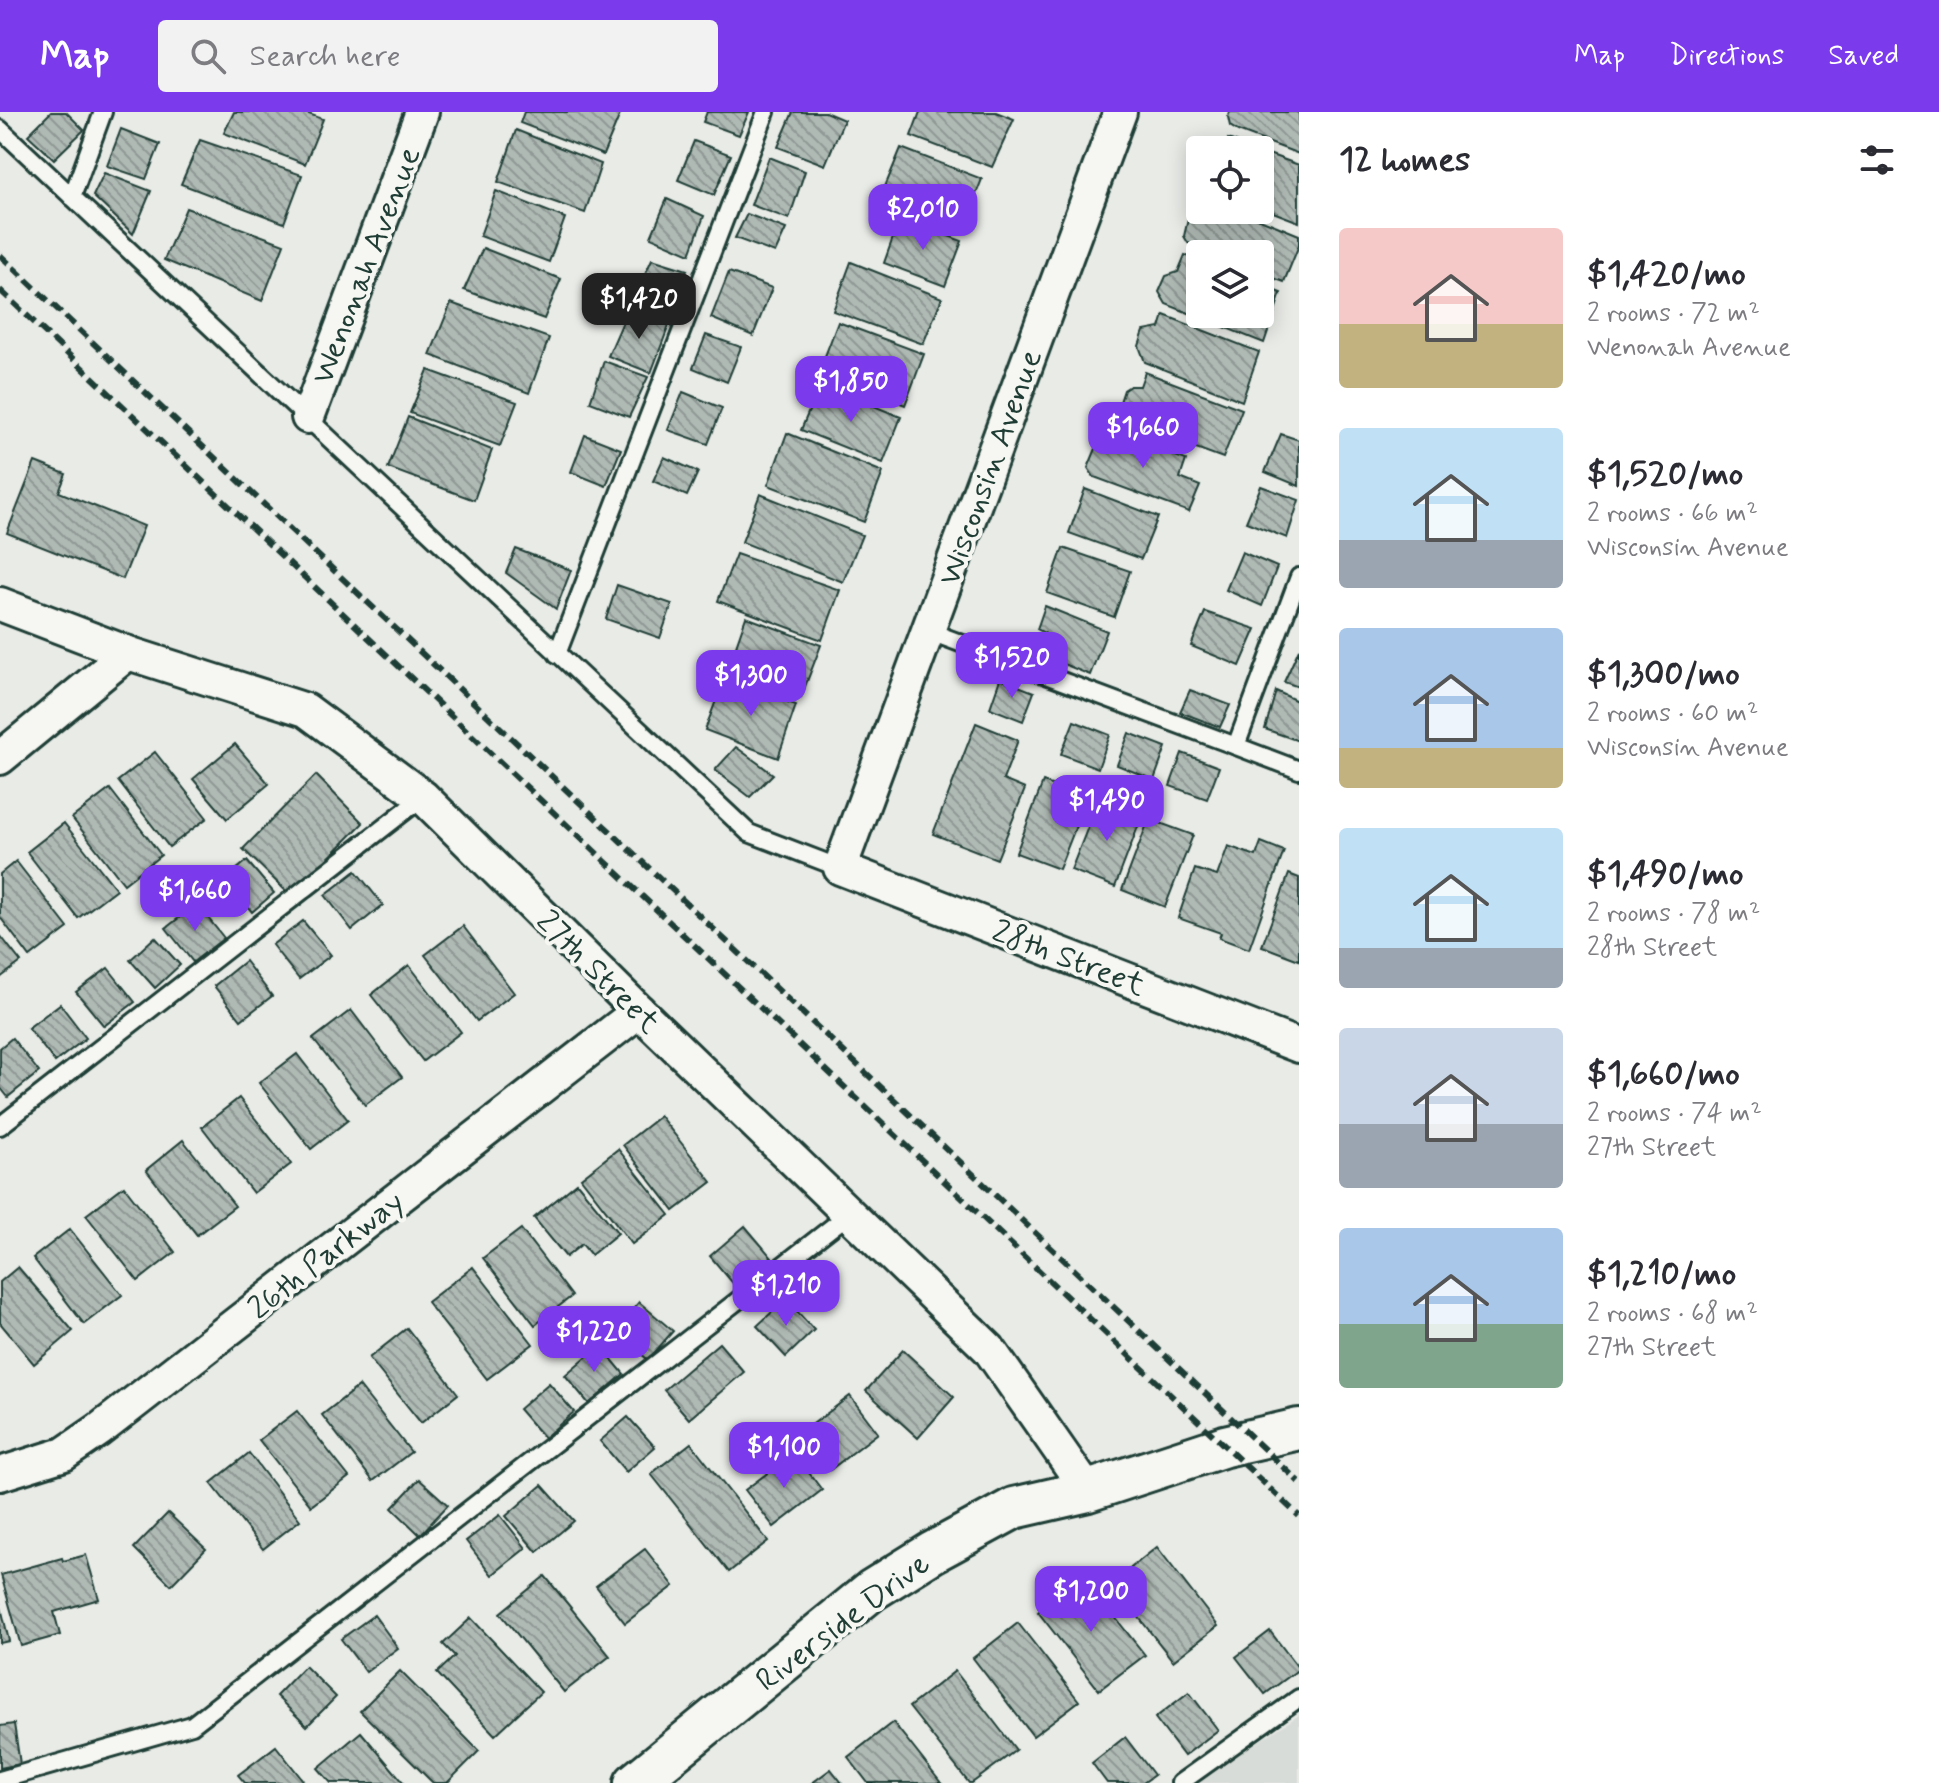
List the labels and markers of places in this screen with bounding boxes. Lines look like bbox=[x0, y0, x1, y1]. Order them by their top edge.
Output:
pin: $2,010 bbox=[858, 184, 988, 252]
pin: $1,420 bbox=[574, 273, 704, 341]
pin: $1,850 bbox=[786, 356, 916, 424]
pin: $1,660 bbox=[1078, 402, 1208, 470]
pin: $1,520 bbox=[947, 632, 1077, 700]
pin: $1,300 bbox=[686, 650, 816, 718]
pin: $1,490 bbox=[1042, 775, 1172, 843]
pin: $1,660 bbox=[130, 865, 260, 933]
pin: $1,210 bbox=[721, 1260, 851, 1328]
pin: $1,220 bbox=[529, 1306, 659, 1374]
pin: $1,100 bbox=[719, 1422, 849, 1490]
pin: $1,200 bbox=[1026, 1566, 1156, 1634]

